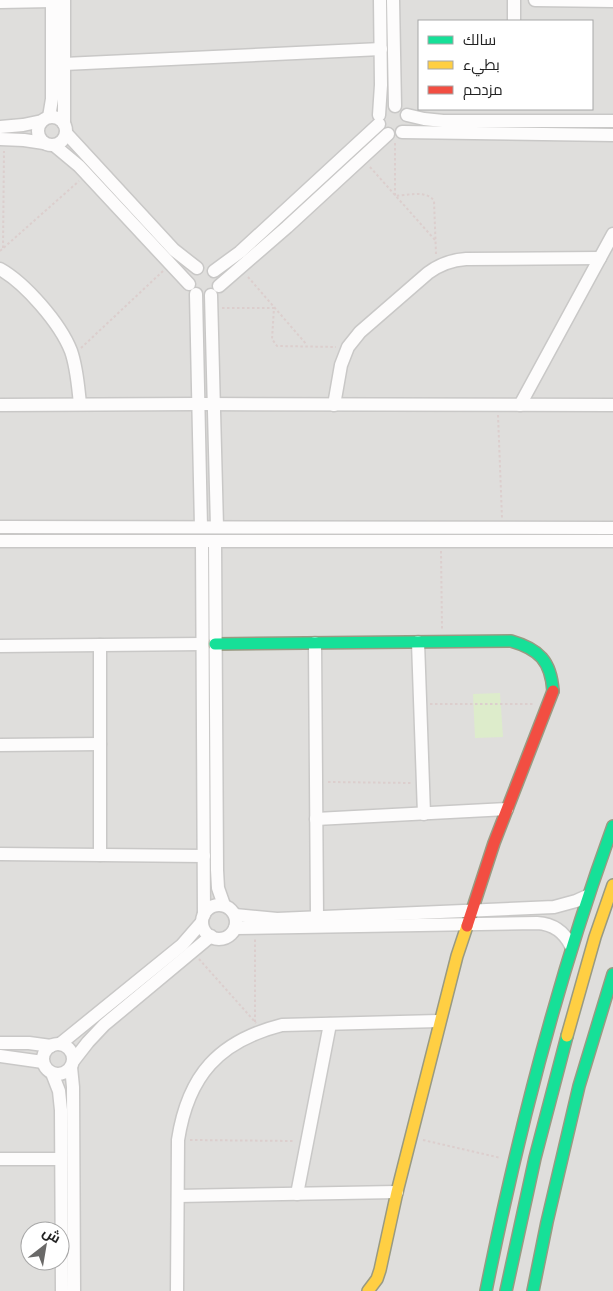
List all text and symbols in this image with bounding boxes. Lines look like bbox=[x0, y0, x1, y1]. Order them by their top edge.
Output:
legend bbox=[418, 20, 593, 110]
text: سالك bbox=[463, 31, 496, 50]
text: بطيء bbox=[463, 56, 500, 77]
text: مزدحم bbox=[463, 81, 503, 100]
north arrow bbox=[20, 1221, 70, 1271]
text: ش bbox=[39, 1223, 64, 1247]

